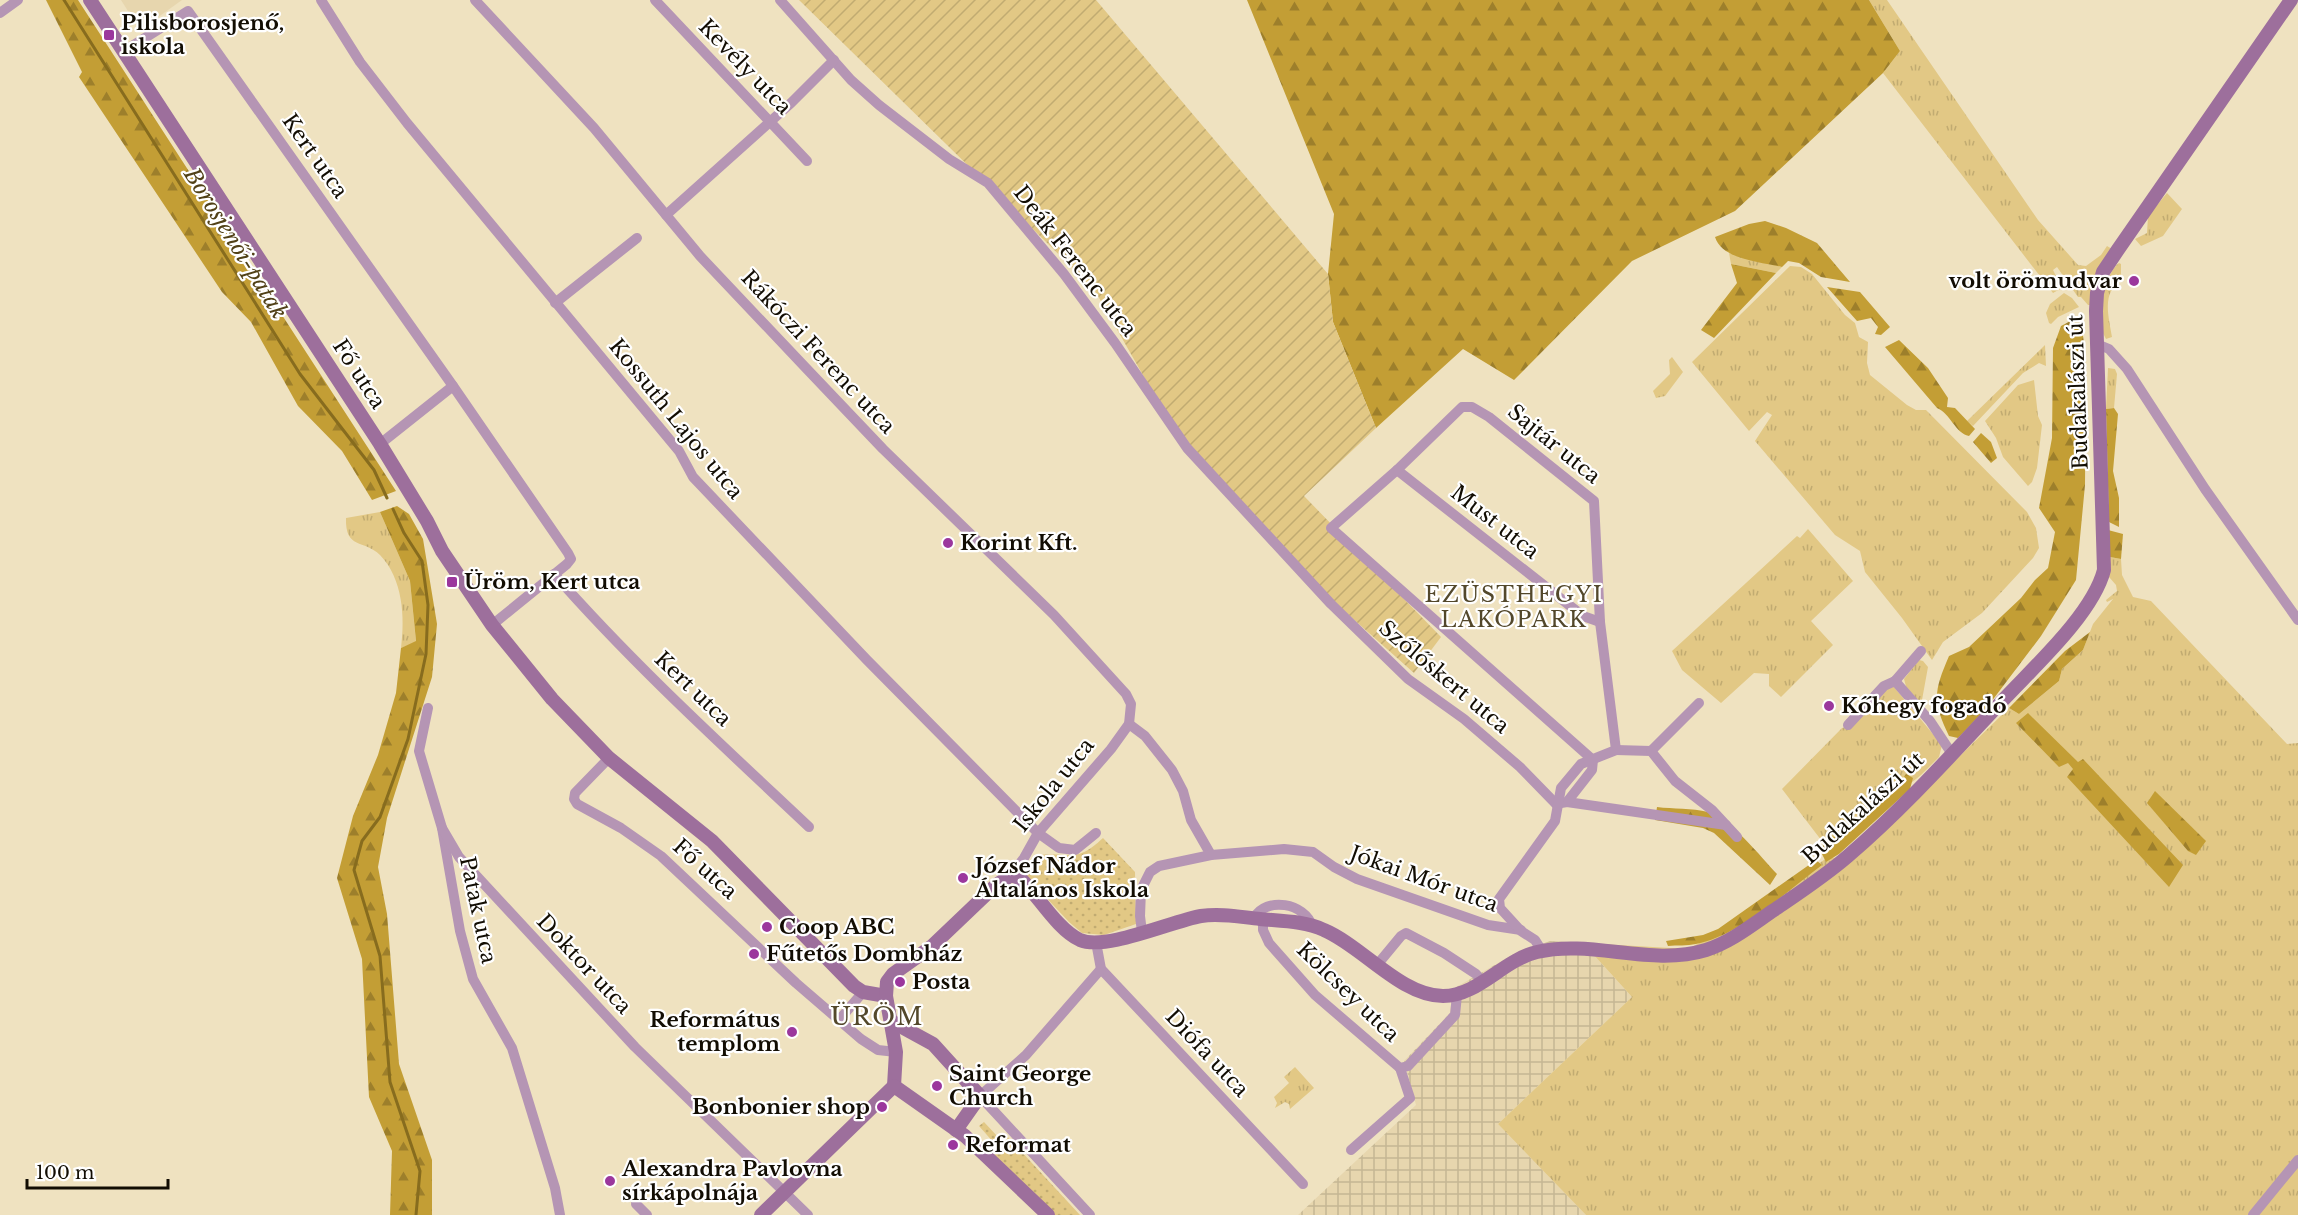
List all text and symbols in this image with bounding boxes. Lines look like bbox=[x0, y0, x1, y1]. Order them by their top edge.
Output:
place label: Pilisborosjenő, iskola bbox=[121, 10, 284, 60]
street label: Kevély utca bbox=[693, 14, 797, 120]
marker: Pilisborosjenő, iskola bbox=[102, 28, 116, 42]
street label: Kert utca bbox=[277, 109, 354, 203]
water label: Borosjenői-patak bbox=[178, 162, 293, 324]
street label: Deák Ferenc utca bbox=[1008, 180, 1142, 342]
street label: Rákóczi Ferenc utca bbox=[736, 265, 901, 439]
place label: volt örömudvar bbox=[1949, 268, 2123, 294]
marker: volt örömudvar bbox=[2127, 274, 2141, 288]
street label: Budakalászi út bbox=[2062, 314, 2094, 470]
street label: Fő utca bbox=[327, 334, 391, 414]
street label: Kossuth Lajos utca bbox=[603, 334, 749, 505]
street label: Sajtár utca bbox=[1502, 399, 1606, 489]
street label: Must utca bbox=[1446, 479, 1545, 565]
place label: Korint Kft. bbox=[960, 530, 1078, 556]
marker: Korint Kft. bbox=[941, 536, 955, 550]
place label: Üröm, Kert utca bbox=[464, 569, 640, 595]
marker: Üröm, Kert utca bbox=[445, 575, 459, 589]
district label: EZÜSTHEGYI LAKÓPARK bbox=[1425, 580, 1603, 633]
street label: Szőlőskert utca bbox=[1374, 615, 1515, 739]
street label: Kert utca bbox=[649, 646, 737, 732]
place label: Kőhegy fogadó bbox=[1841, 693, 2007, 719]
marker: Kőhegy fogadó bbox=[1822, 699, 1836, 713]
street label: Iskola utca bbox=[1008, 733, 1100, 837]
street label: Budakalászi út bbox=[1797, 746, 1929, 870]
street label: Fő utca bbox=[667, 833, 743, 905]
street label: Jókai Mór utca bbox=[1344, 839, 1502, 918]
place label: József Nádor Általános Iskola bbox=[971, 853, 1149, 903]
street label: Patak utca bbox=[454, 854, 502, 966]
marker: József Nádor Általános Iskola bbox=[956, 871, 970, 885]
street label: Doktor utca bbox=[531, 909, 637, 1020]
place label: Coop ABC bbox=[779, 914, 894, 940]
marker: Coop ABC bbox=[760, 920, 774, 934]
street label: Kölcsey utca bbox=[1291, 937, 1405, 1048]
place label: Fűtetős Dombház bbox=[766, 941, 963, 967]
marker: Fűtetős Dombház bbox=[747, 947, 761, 961]
place label: Posta bbox=[912, 969, 970, 995]
marker: Posta bbox=[893, 975, 907, 989]
district label: ÜRÖM bbox=[830, 1001, 924, 1031]
street label: Diófa utca bbox=[1160, 1004, 1254, 1103]
place label: Református templom bbox=[649, 1007, 780, 1057]
marker: Református templom bbox=[785, 1025, 799, 1039]
place label: Saint George Church bbox=[949, 1061, 1091, 1111]
marker: Saint George Church bbox=[930, 1079, 944, 1093]
place label: Bonbonier shop bbox=[692, 1094, 870, 1120]
marker: Bonbonier shop bbox=[875, 1100, 889, 1114]
place label: Reformat bbox=[965, 1132, 1071, 1158]
marker: Reformat bbox=[946, 1138, 960, 1152]
scale bar bbox=[27, 1152, 168, 1190]
place label: Alexandra Pavlovna sírkápolnája bbox=[621, 1156, 843, 1206]
text: 100 m bbox=[36, 1162, 94, 1184]
marker: Alexandra Pavlovna sírkápolnája bbox=[603, 1174, 617, 1188]

